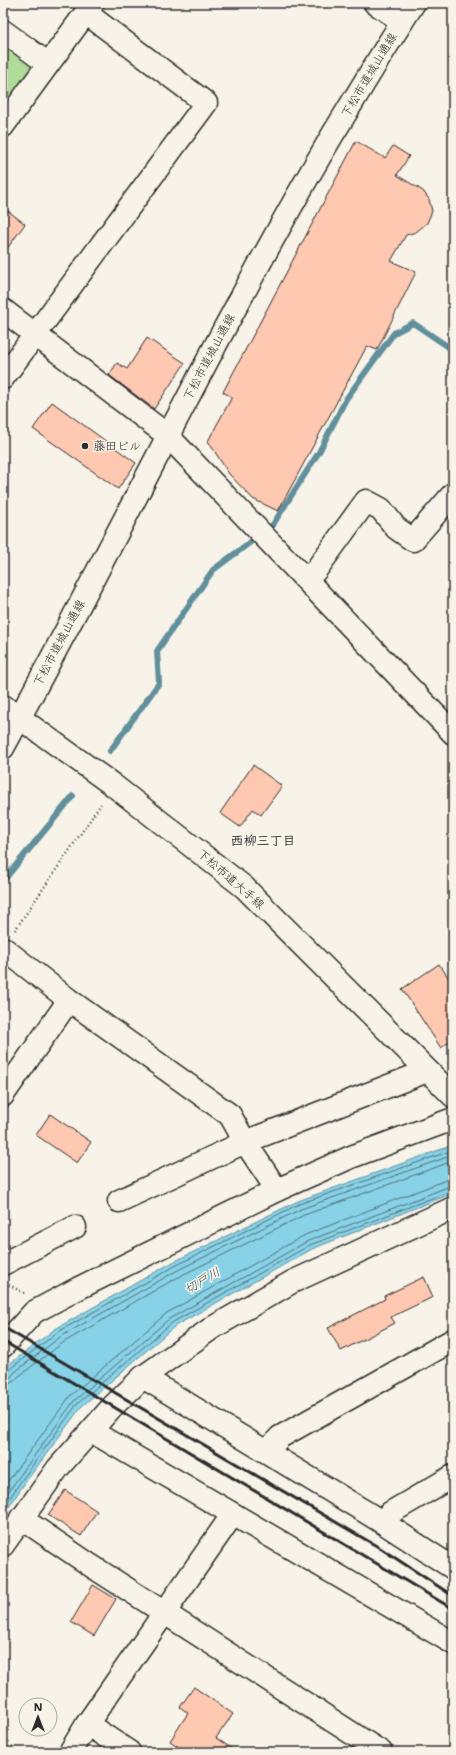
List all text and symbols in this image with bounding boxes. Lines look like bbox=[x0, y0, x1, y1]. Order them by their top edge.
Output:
street label: 下松市道城山通線 bbox=[337, 30, 401, 120]
street label: 下松市道城山通線 bbox=[179, 311, 239, 403]
place label: 藤田ビル bbox=[93, 438, 141, 454]
marker: 藤田ビル bbox=[80, 441, 90, 451]
street label: 下松市道城山通線 bbox=[29, 597, 89, 689]
district label: 西柳三丁目 bbox=[230, 832, 296, 849]
street label: 下松市道大手線 bbox=[194, 845, 268, 913]
water label: 切戸川 bbox=[181, 1263, 223, 1298]
north arrow bbox=[18, 1697, 58, 1737]
text: N bbox=[34, 1700, 43, 1715]

